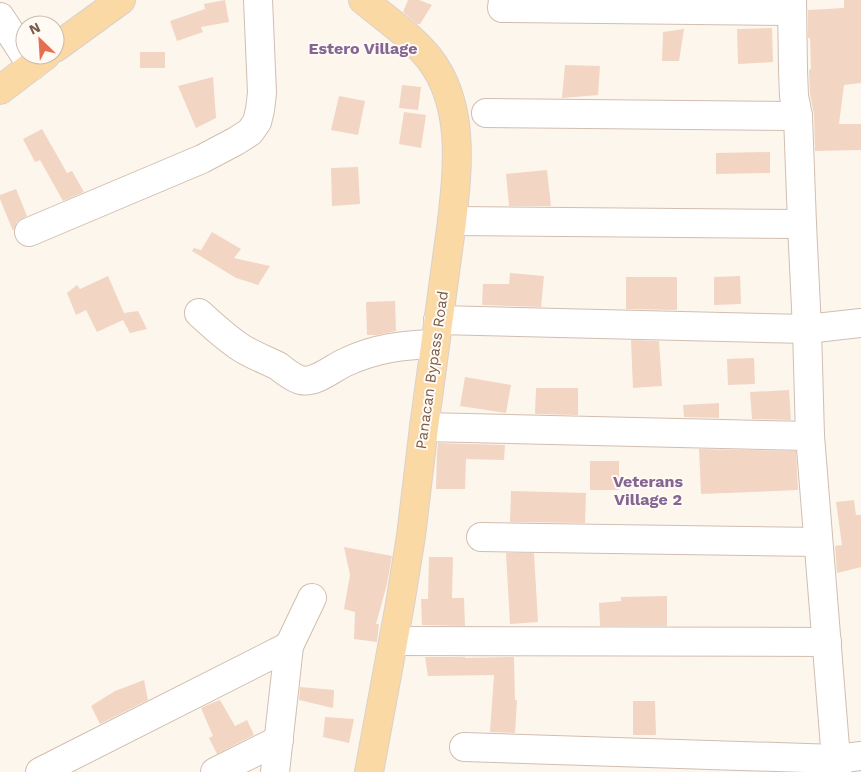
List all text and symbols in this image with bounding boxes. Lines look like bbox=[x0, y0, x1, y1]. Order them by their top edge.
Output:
north arrow bbox=[15, 15, 65, 65]
text: N bbox=[26, 19, 43, 38]
district label: Estero Village bbox=[308, 39, 418, 58]
street label: Panacan Bypass Road bbox=[412, 290, 452, 450]
district label: Veterans Village 2 bbox=[613, 472, 683, 509]

